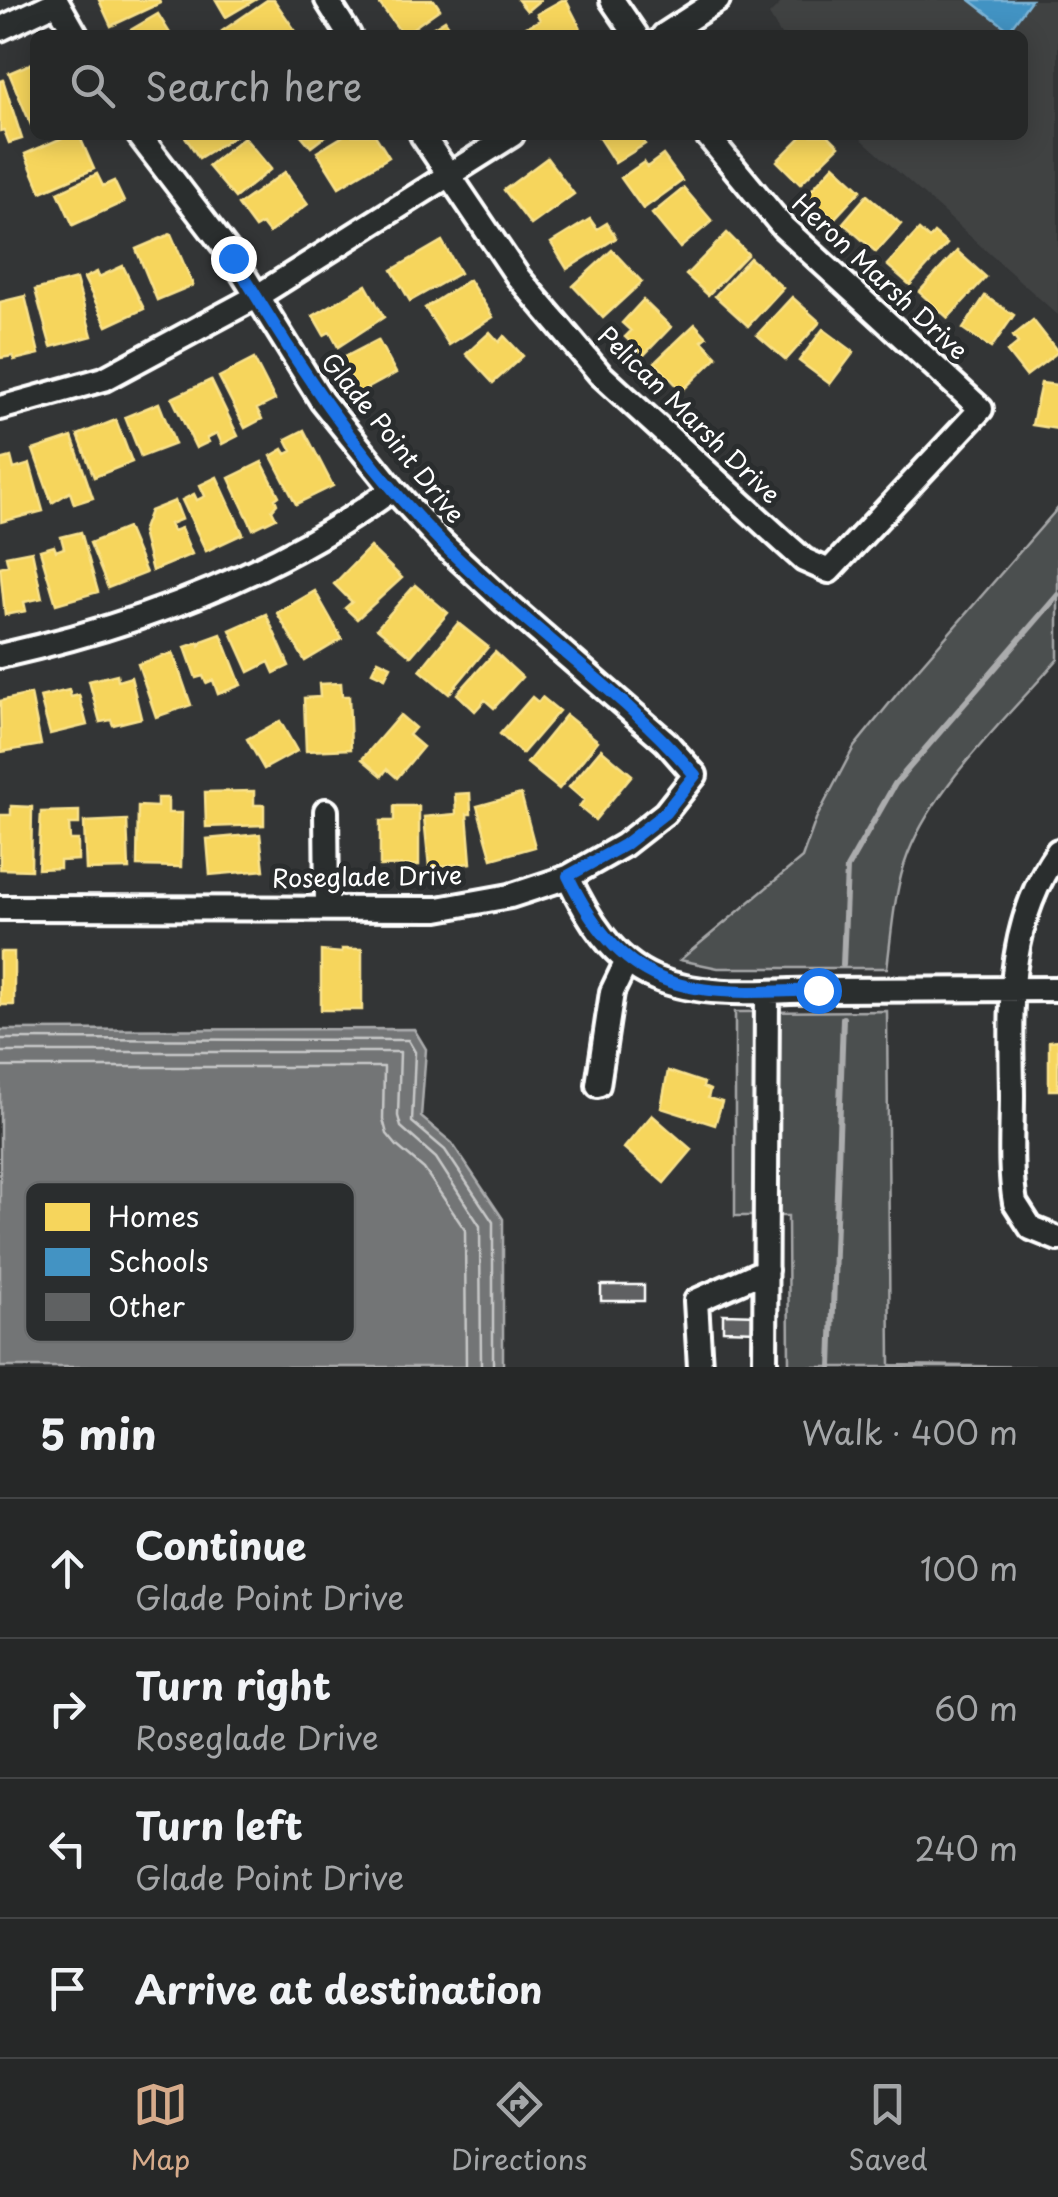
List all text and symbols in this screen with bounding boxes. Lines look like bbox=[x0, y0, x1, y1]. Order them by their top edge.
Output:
search box bbox=[30, 30, 1028, 140]
text: Search here bbox=[145, 57, 362, 114]
icon: search bbox=[65, 58, 120, 113]
street label: Heron Marsh Drive bbox=[784, 184, 977, 368]
route end bbox=[211, 236, 257, 282]
street label: Pelican Marsh Drive bbox=[590, 317, 790, 512]
street label: Glade Point Drive bbox=[313, 344, 475, 531]
street label: Roseglade Drive bbox=[271, 855, 462, 897]
route start bbox=[796, 968, 842, 1014]
legend bbox=[25, 1182, 355, 1342]
text: Homes bbox=[108, 1194, 199, 1237]
text: Schools bbox=[108, 1239, 209, 1282]
text: Other bbox=[108, 1284, 185, 1327]
text: 5 min bbox=[40, 1401, 157, 1464]
text: Walk · 400 m bbox=[802, 1408, 1018, 1456]
text: Continue bbox=[135, 1516, 306, 1573]
icon: ahead bbox=[40, 1541, 95, 1596]
text: 100 m bbox=[920, 1544, 1018, 1592]
text: Glade Point Drive bbox=[135, 1573, 404, 1621]
text: Turn right bbox=[135, 1656, 331, 1713]
icon: right bbox=[40, 1681, 95, 1736]
text: 60 m bbox=[934, 1684, 1018, 1732]
text: Roseglade Drive bbox=[135, 1713, 379, 1761]
text: Turn left bbox=[135, 1796, 303, 1853]
icon: left bbox=[40, 1821, 95, 1876]
text: 240 m bbox=[915, 1824, 1018, 1872]
text: Glade Point Drive bbox=[135, 1853, 404, 1901]
text: Arrive at destination bbox=[135, 1960, 543, 2017]
icon: arrive bbox=[40, 1961, 95, 2016]
tab: Map bbox=[130, 2077, 190, 2180]
tab: Directions bbox=[451, 2077, 587, 2180]
tab: Saved bbox=[848, 2077, 928, 2180]

